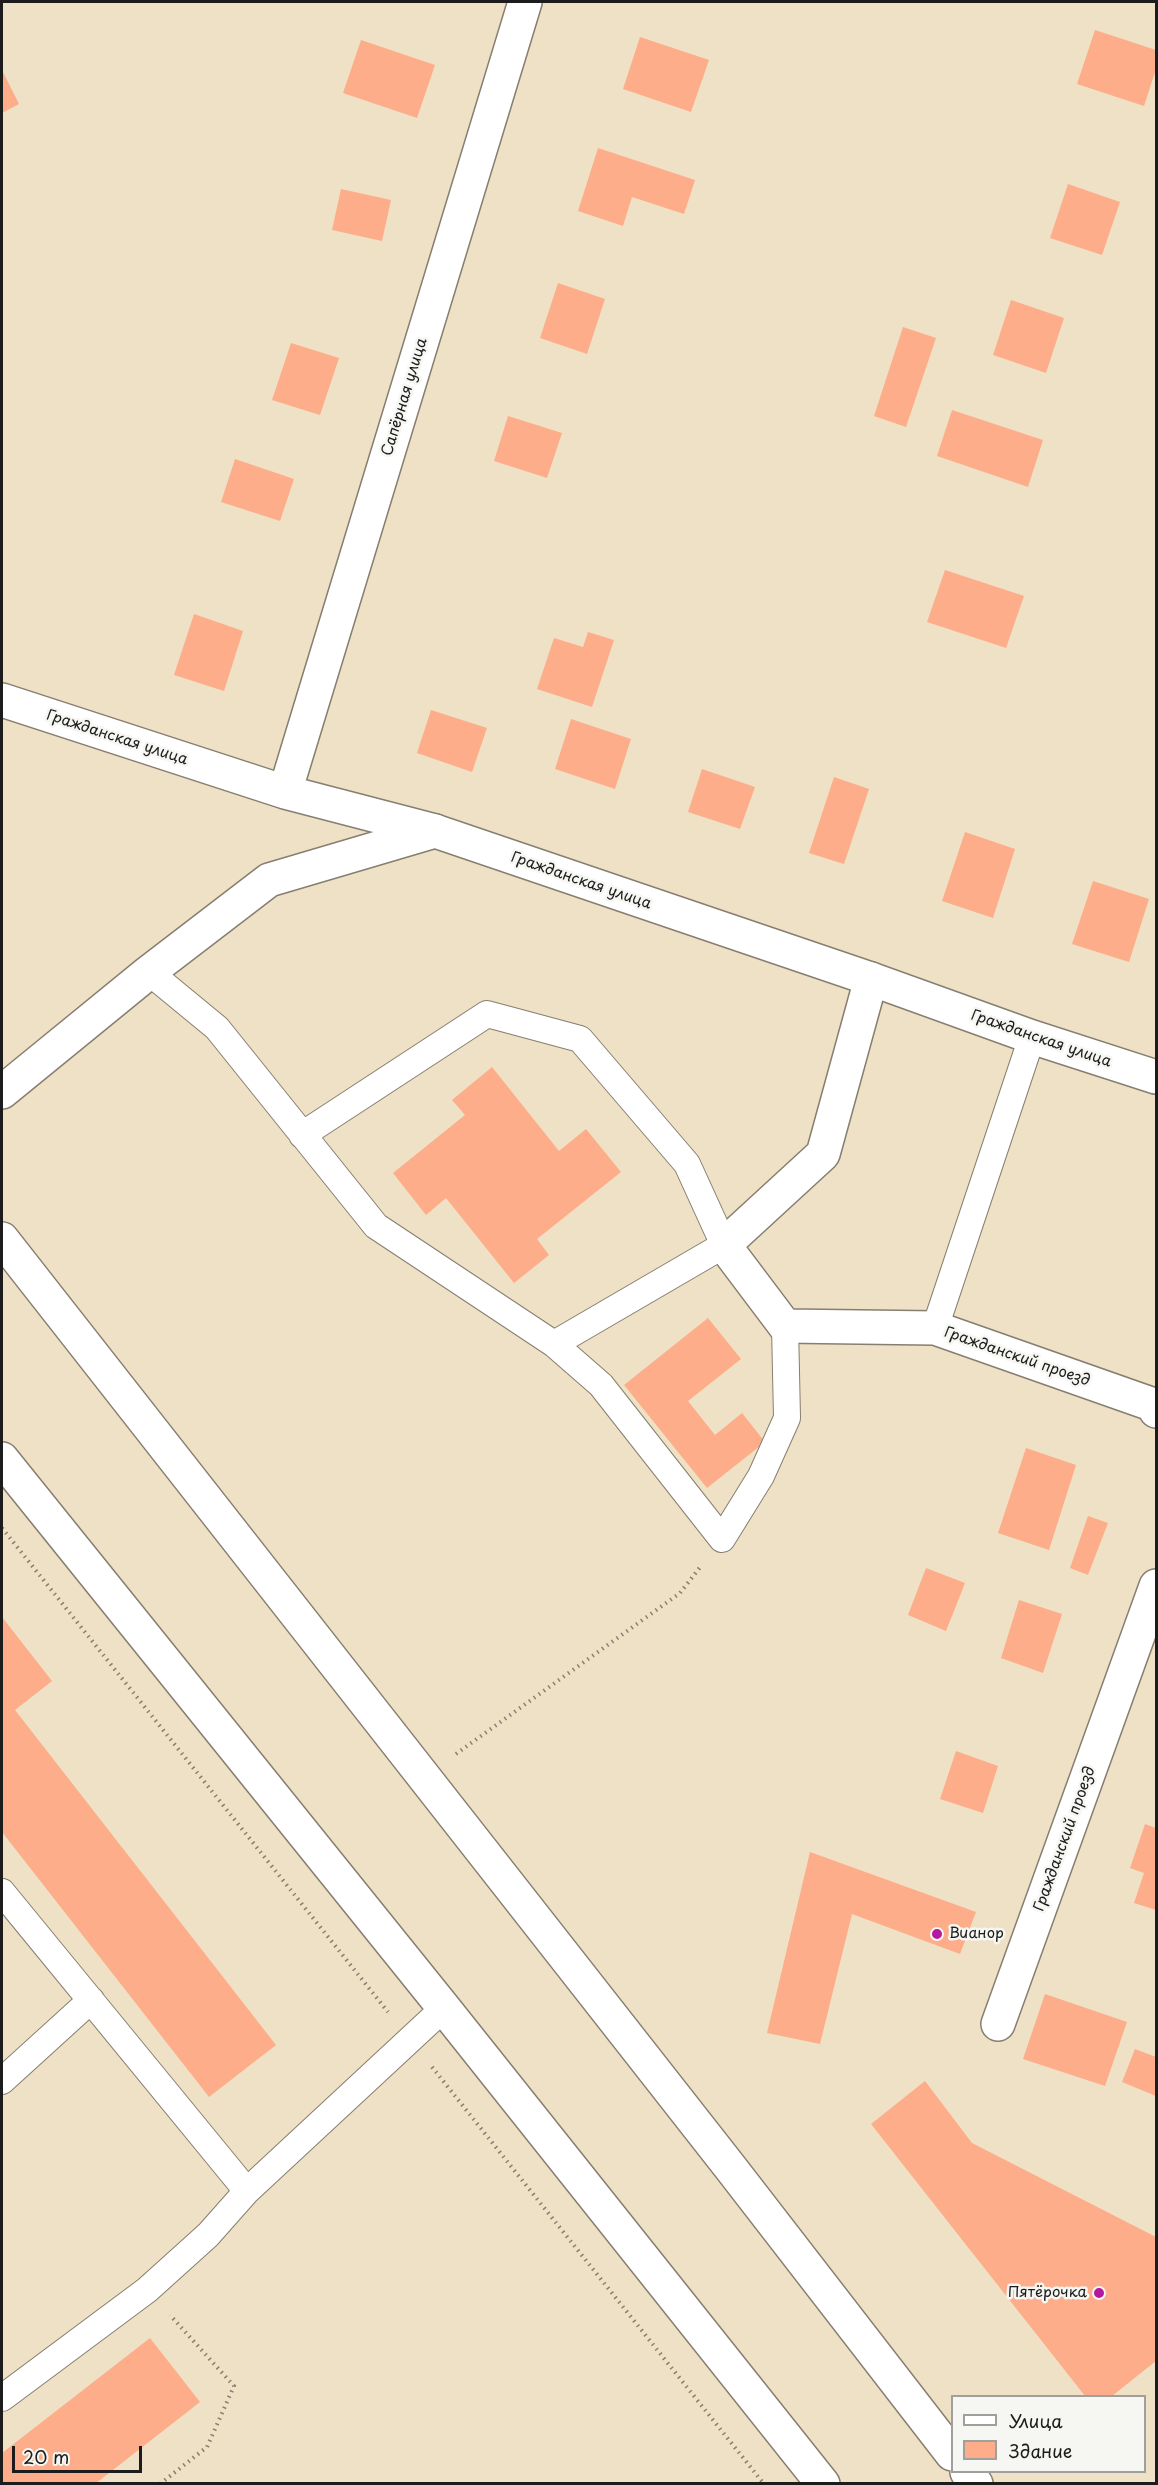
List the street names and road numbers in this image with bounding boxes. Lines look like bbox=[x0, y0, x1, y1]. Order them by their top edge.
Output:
street label: Сапёрная улица bbox=[379, 336, 431, 458]
street label: Гражданская улица bbox=[44, 707, 190, 769]
street label: Гражданская улица bbox=[508, 848, 654, 914]
street label: Гражданская улица bbox=[968, 1006, 1114, 1072]
street label: Гражданский проезд bbox=[942, 1324, 1092, 1390]
street label: Гражданский проезд bbox=[1030, 1764, 1100, 1914]

